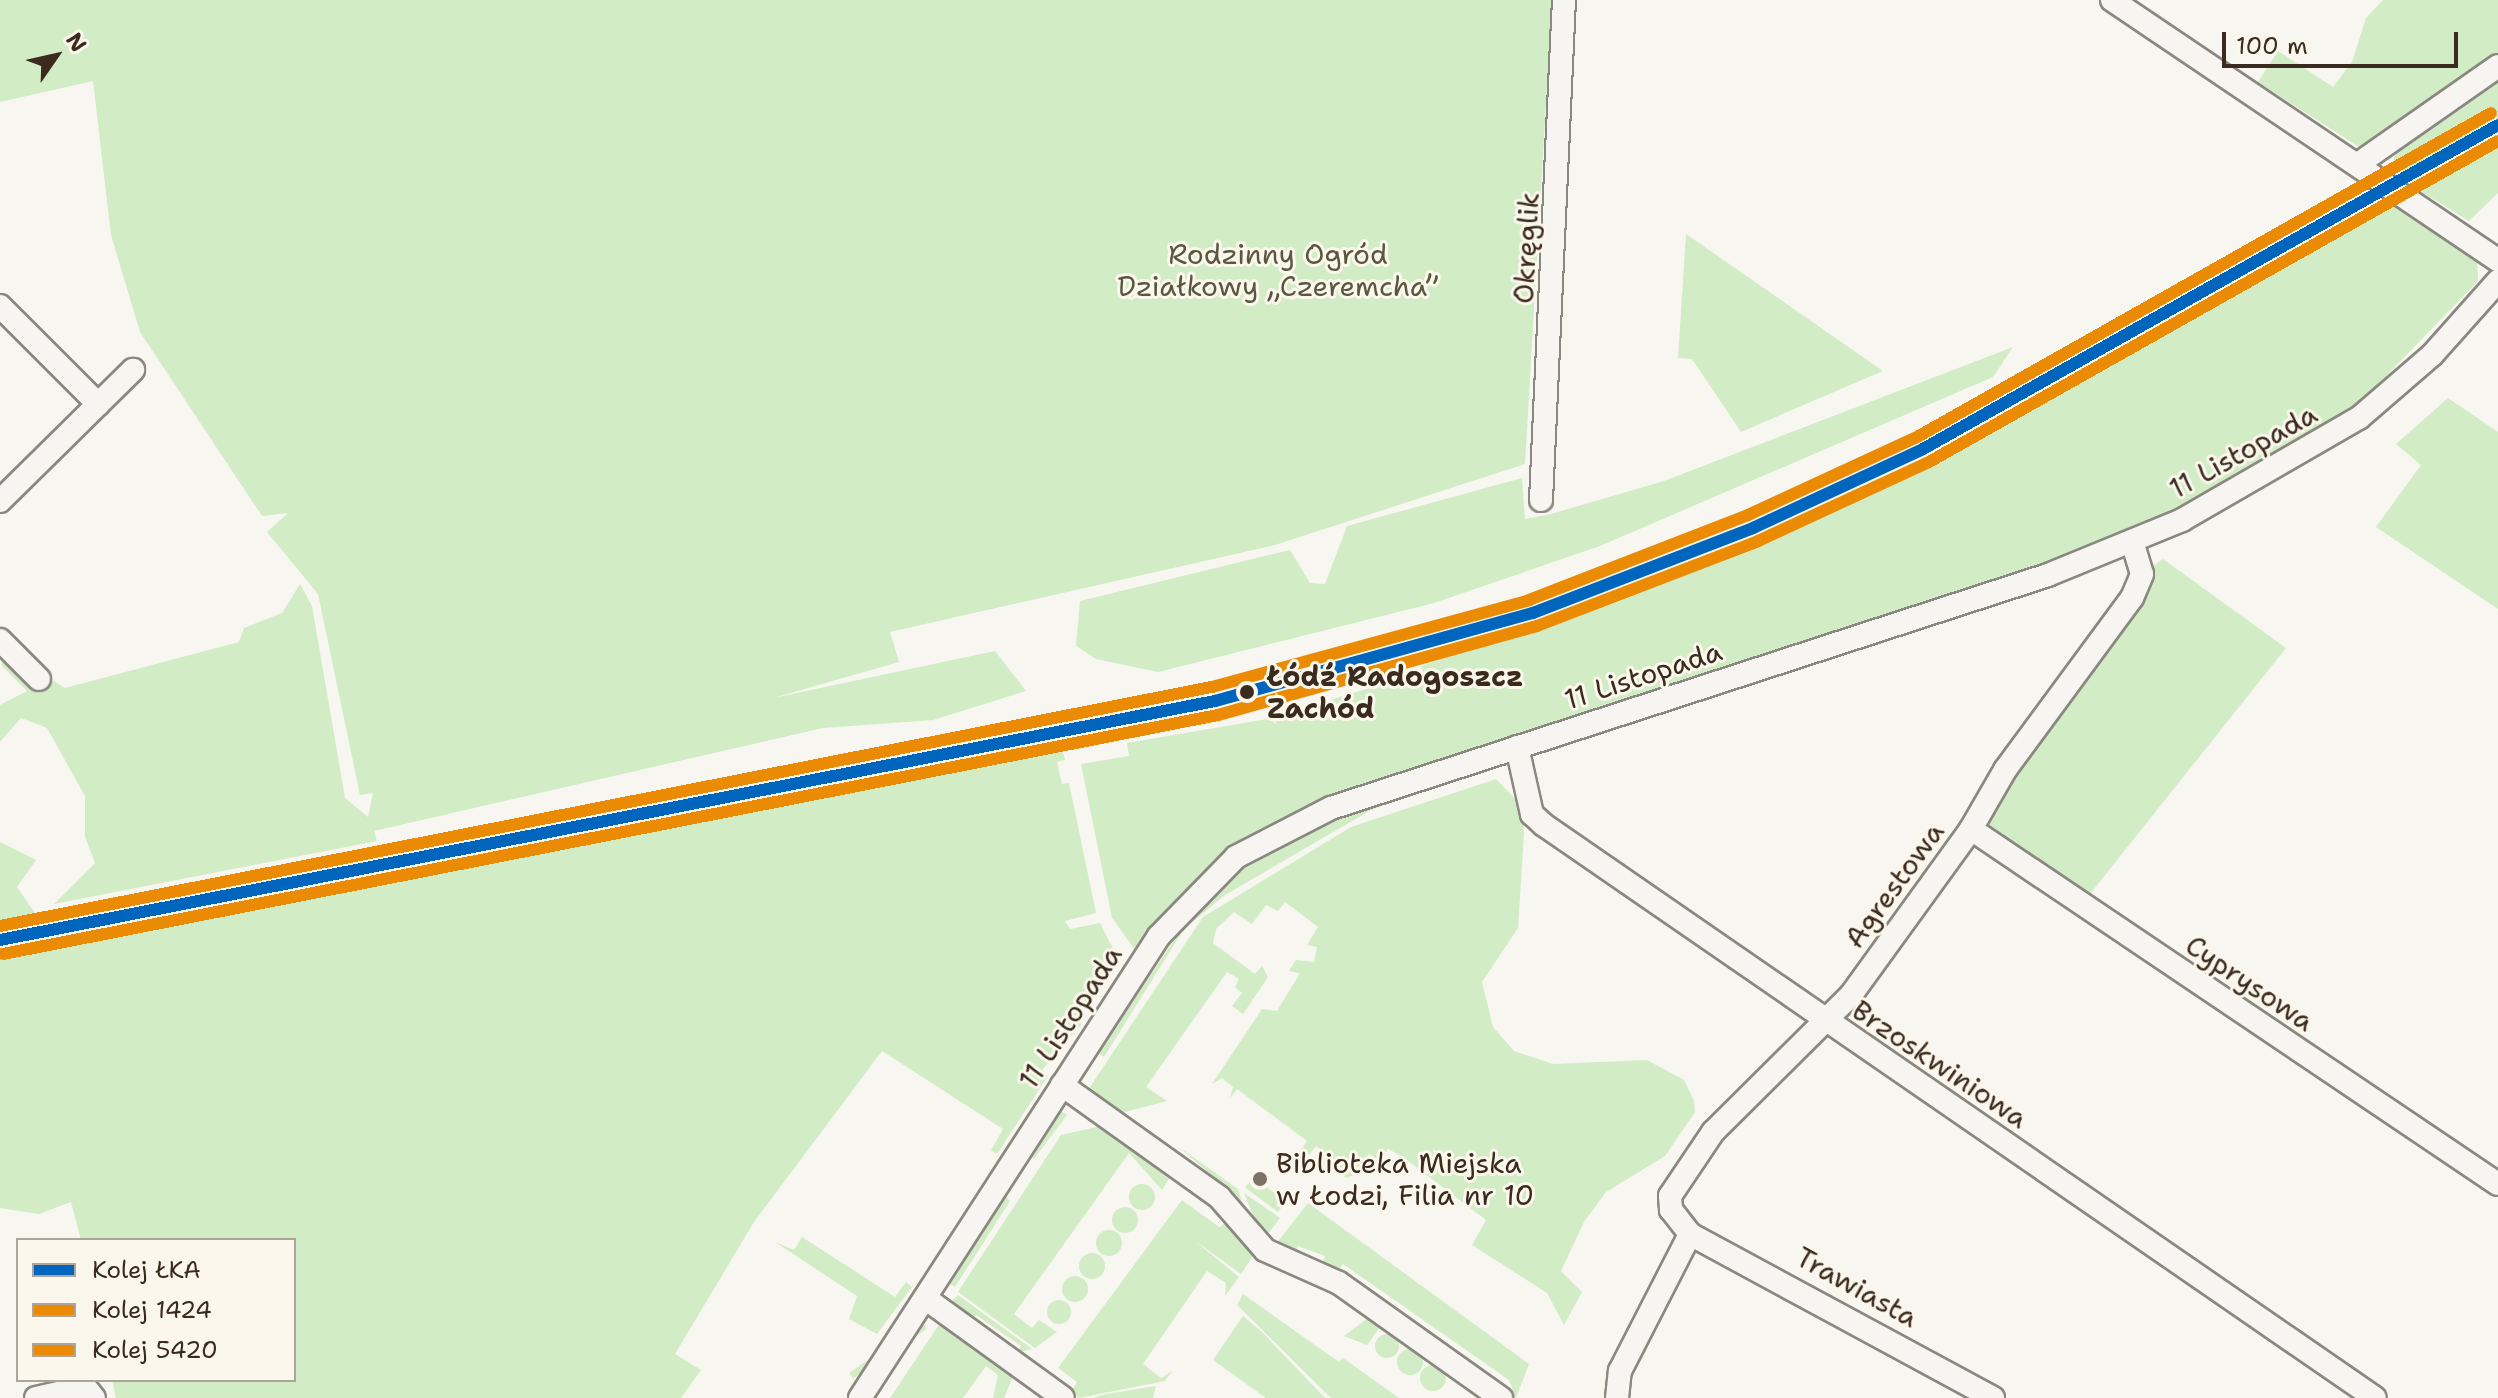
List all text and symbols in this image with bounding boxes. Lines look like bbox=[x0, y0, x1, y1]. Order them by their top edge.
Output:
north arrow bbox=[16, 16, 96, 96]
scale bar bbox=[2226, 16, 2462, 66]
text: N bbox=[59, 27, 93, 58]
text: 100 m bbox=[2236, 30, 2308, 62]
street label: Okręglik bbox=[1506, 191, 1546, 305]
park label: Rodzinny Ogród Działkowy „Czeremcha” bbox=[1118, 237, 1438, 303]
street label: 11 Listopada bbox=[2163, 397, 2323, 505]
street label: 11 Listopada bbox=[1560, 634, 1726, 716]
place label: Łódź Radogoszcz Zachód bbox=[1267, 659, 1523, 725]
marker: Łódź Radogoszcz Zachód bbox=[1234, 679, 1260, 705]
street label: Agrestowa bbox=[1837, 816, 1951, 954]
street label: Cyprysowa bbox=[2179, 928, 2321, 1038]
street label: 11 Listopada bbox=[1011, 939, 1129, 1095]
street label: Brzoskwiniowa bbox=[1846, 993, 2034, 1135]
place label: Biblioteka Miejska w Łodzi, Filia nr 10 bbox=[1276, 1146, 1534, 1212]
marker: Biblioteka Miejska w Łodzi, Filia nr 10 bbox=[1251, 1170, 1269, 1188]
legend bbox=[16, 1238, 296, 1382]
street label: Trawiasta bbox=[1790, 1240, 1924, 1334]
text: Kolej ŁKA bbox=[92, 1254, 201, 1286]
text: Kolej 1424 bbox=[92, 1294, 212, 1326]
text: Kolej 5420 bbox=[92, 1334, 218, 1366]

